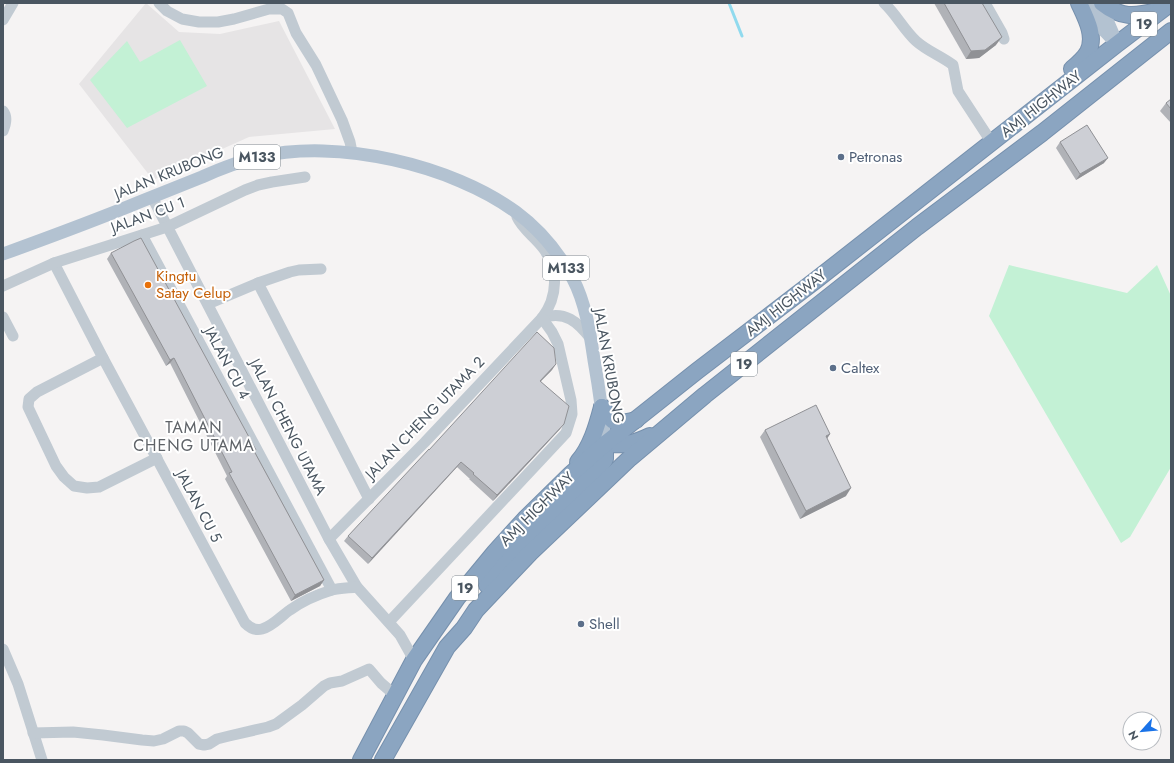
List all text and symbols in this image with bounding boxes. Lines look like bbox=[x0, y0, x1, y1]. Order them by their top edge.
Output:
road number: 19 bbox=[1131, 12, 1157, 36]
street label: AMJ HIGHWAY bbox=[996, 65, 1087, 143]
street label: JALAN KRUBONG bbox=[109, 141, 227, 206]
road number: M133 bbox=[234, 145, 280, 169]
place label: Petronas bbox=[849, 146, 902, 168]
marker: Petronas bbox=[836, 152, 846, 162]
street label: JALAN CU 1 bbox=[106, 191, 188, 239]
road number: M133 bbox=[543, 256, 589, 280]
street label: AMJ HIGHWAY bbox=[741, 264, 832, 342]
place label: Kingtu Satay Celup bbox=[156, 265, 232, 304]
marker: Kingtu Satay Celup bbox=[143, 280, 153, 290]
street label: JALAN KRUBONG bbox=[588, 305, 630, 425]
street label: JALAN CU 4 bbox=[198, 321, 256, 404]
street label: JALAN CHENG UTAMA 2 bbox=[359, 352, 490, 486]
road number: 19 bbox=[731, 352, 757, 376]
street label: JALAN CHENG UTAMA bbox=[243, 353, 332, 499]
place label: Caltex bbox=[841, 357, 880, 379]
marker: Caltex bbox=[828, 363, 838, 373]
district label: TAMAN CHENG UTAMA bbox=[133, 416, 255, 457]
street label: JALAN CU 5 bbox=[170, 464, 227, 546]
street label: AMJ HIGHWAY bbox=[495, 466, 580, 551]
road number: 19 bbox=[452, 576, 478, 600]
place label: Shell bbox=[589, 613, 620, 635]
marker: Shell bbox=[576, 619, 586, 629]
north arrow bbox=[1122, 711, 1162, 751]
text: N bbox=[1124, 728, 1142, 743]

